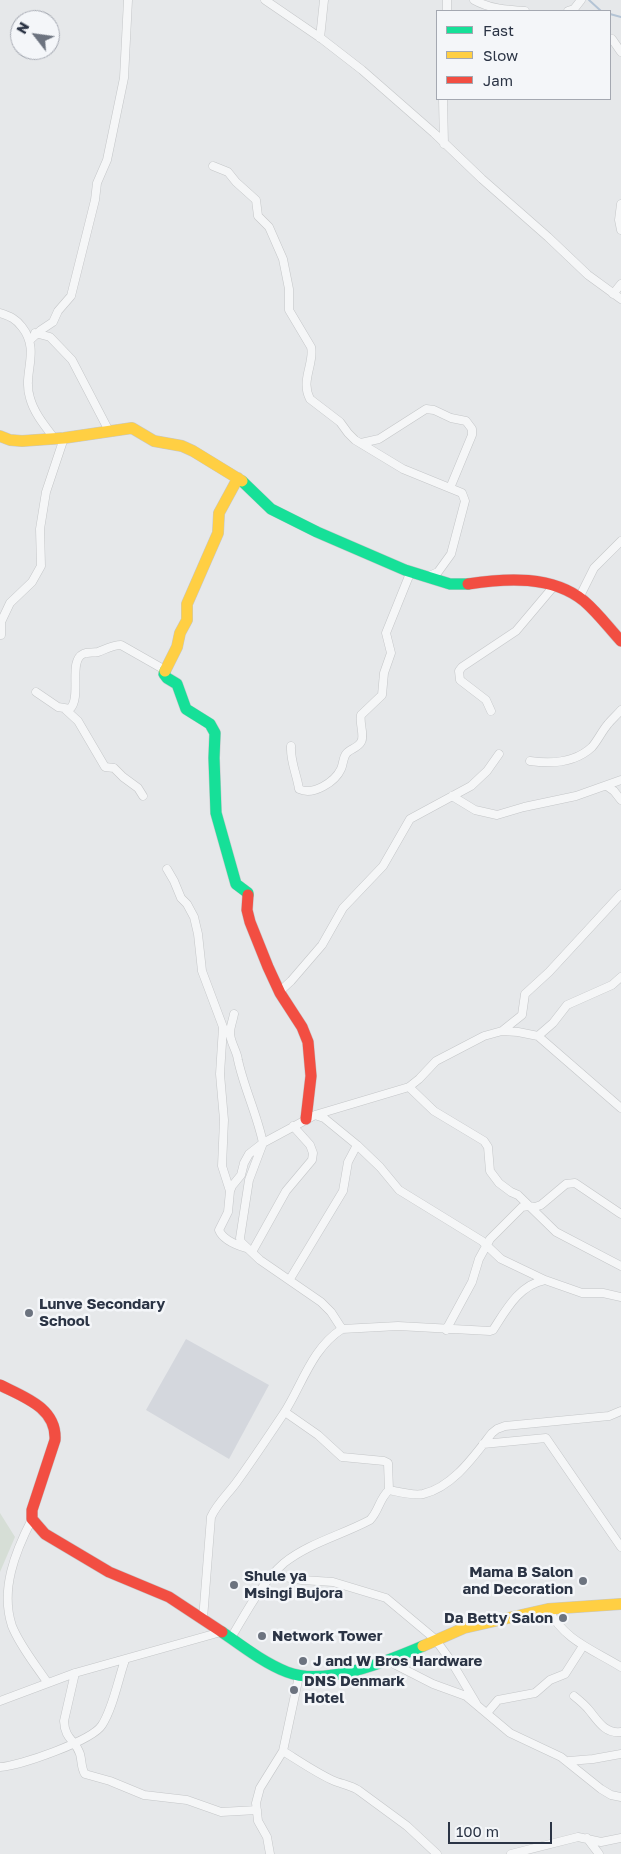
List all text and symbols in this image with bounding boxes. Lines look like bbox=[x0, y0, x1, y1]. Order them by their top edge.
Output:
north arrow bbox=[10, 10, 60, 60]
legend bbox=[436, 10, 611, 100]
text: N bbox=[12, 19, 32, 37]
text: Fast bbox=[483, 21, 514, 39]
text: Slow bbox=[483, 46, 518, 64]
text: Jam bbox=[483, 71, 513, 89]
place label: Lunve Secondary School bbox=[39, 1295, 165, 1330]
marker: Lunve Secondary School bbox=[23, 1307, 35, 1319]
place label: Mama B Salon and Decoration bbox=[463, 1563, 573, 1598]
place label: Shule ya Msingi Bujora bbox=[244, 1567, 343, 1602]
marker: Mama B Salon and Decoration bbox=[577, 1575, 589, 1587]
marker: Shule ya Msingi Bujora bbox=[228, 1579, 240, 1591]
place label: Da Betty Salon bbox=[444, 1609, 553, 1627]
marker: Da Betty Salon bbox=[557, 1612, 569, 1624]
place label: Network Tower bbox=[272, 1627, 383, 1645]
marker: Network Tower bbox=[256, 1630, 268, 1642]
place label: J and W Bros Hardware bbox=[313, 1652, 482, 1670]
marker: J and W Bros Hardware bbox=[297, 1655, 309, 1667]
place label: DNS Denmark Hotel bbox=[304, 1672, 405, 1707]
marker: DNS Denmark Hotel bbox=[288, 1684, 300, 1696]
scale bar bbox=[451, 1812, 555, 1844]
text: 100 m bbox=[456, 1822, 499, 1840]

